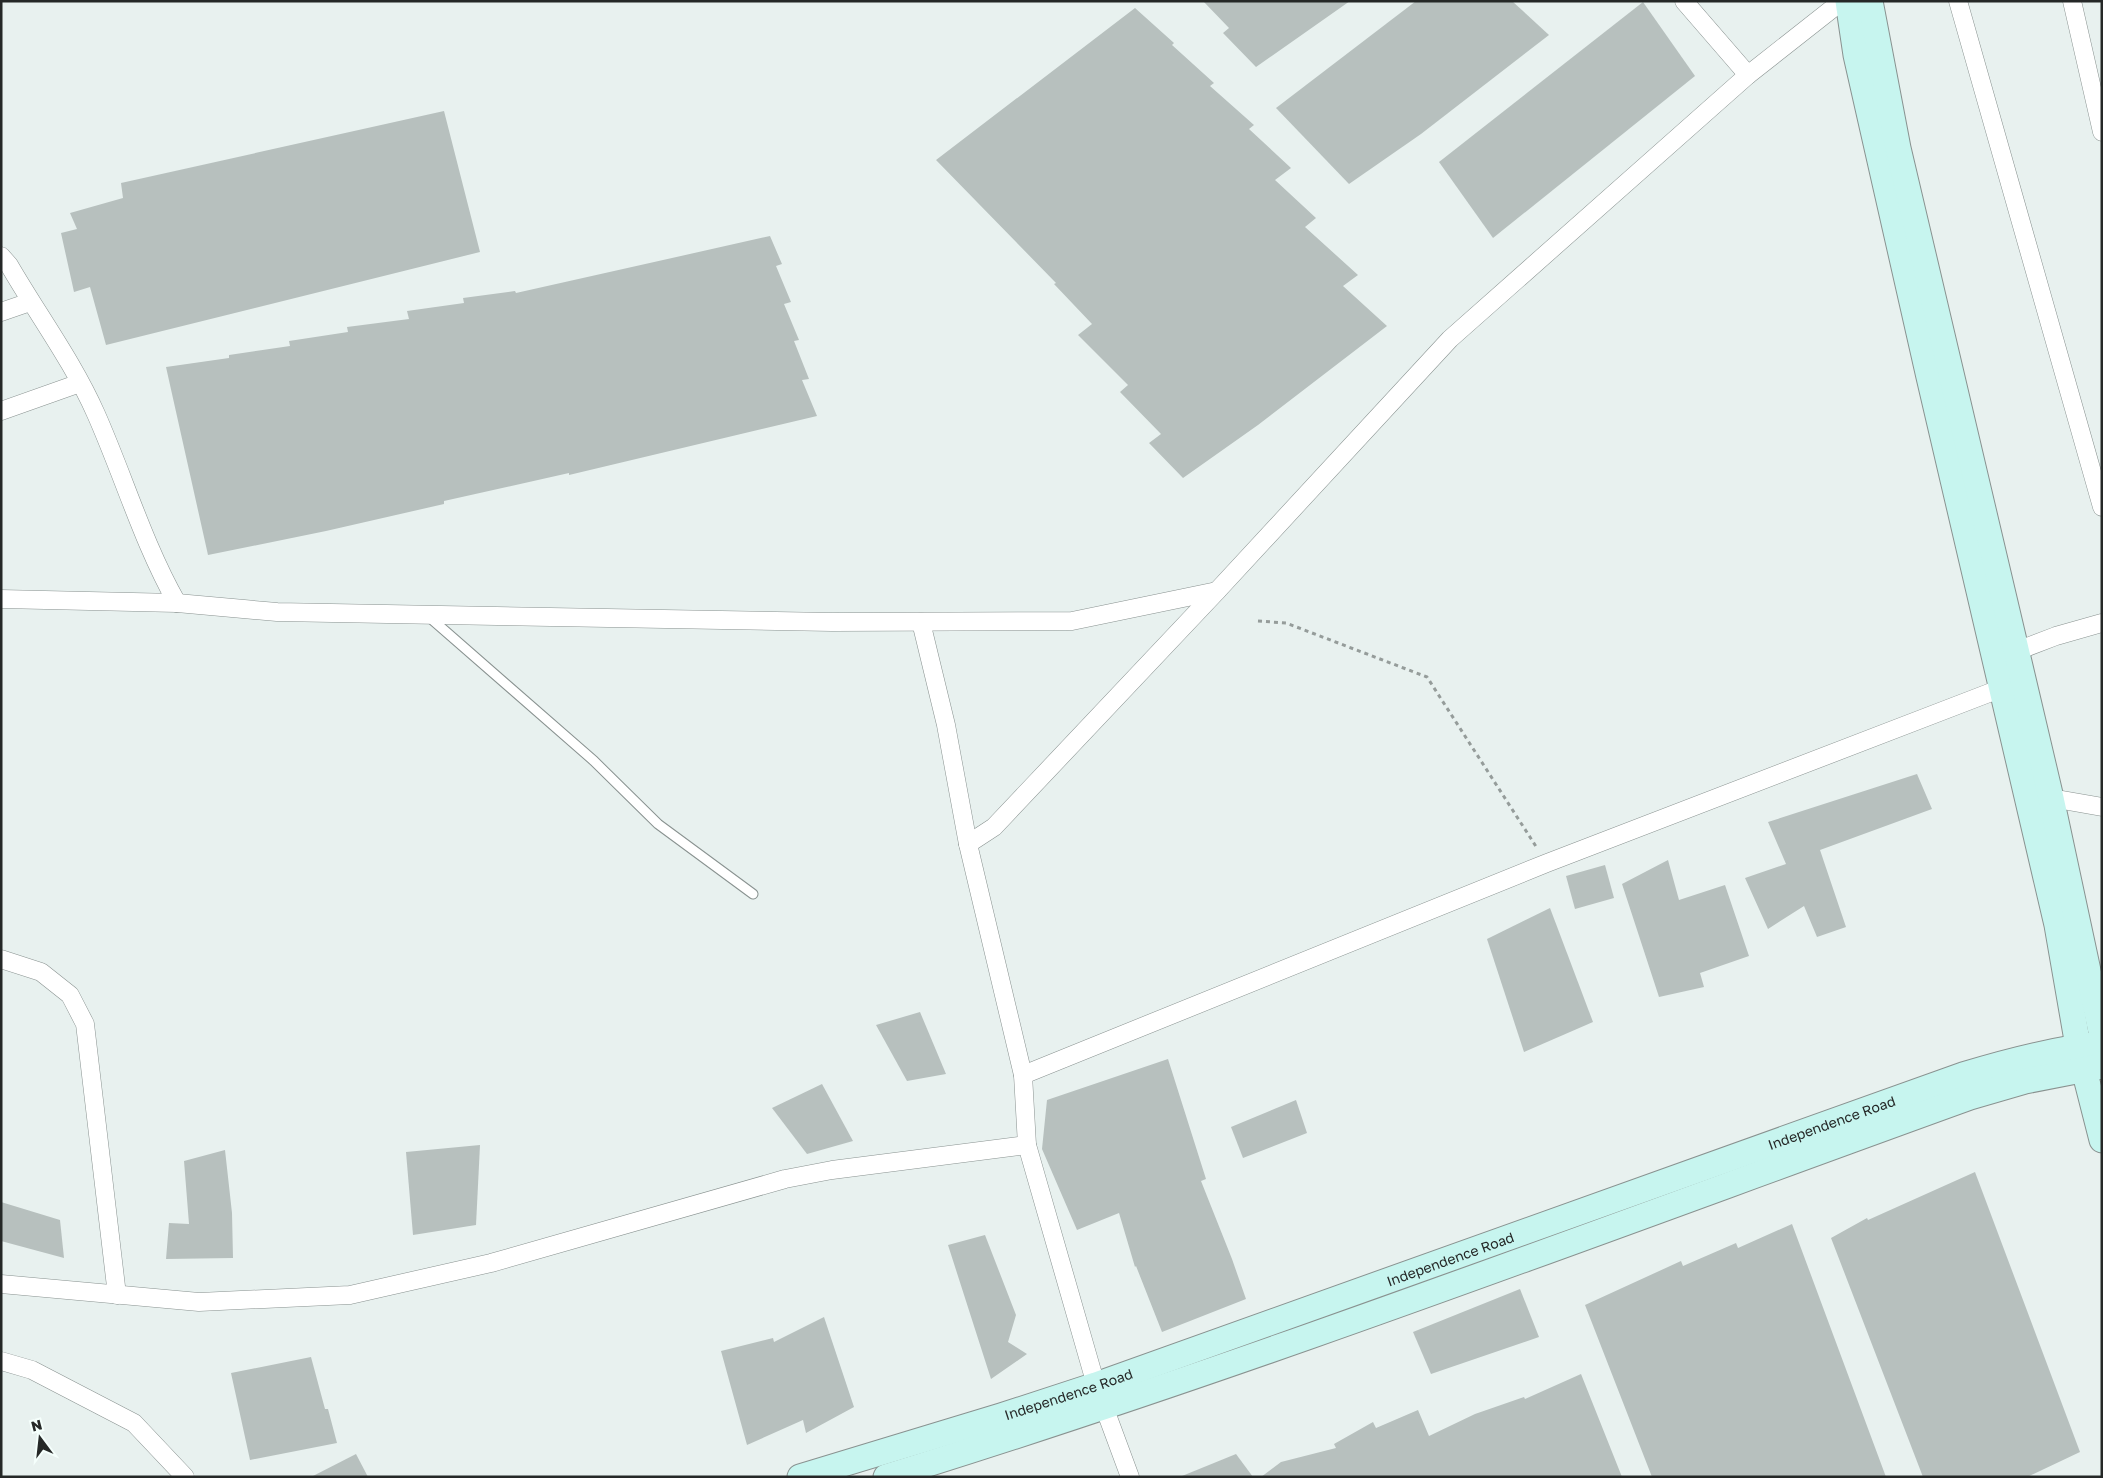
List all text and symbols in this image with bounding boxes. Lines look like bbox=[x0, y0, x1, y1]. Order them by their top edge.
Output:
street label: Independence Road bbox=[1765, 1091, 1897, 1153]
street label: Independence Road bbox=[1384, 1228, 1516, 1289]
street label: Independence Road bbox=[1002, 1364, 1135, 1423]
north arrow bbox=[15, 1413, 65, 1463]
text: N bbox=[29, 1415, 44, 1435]

